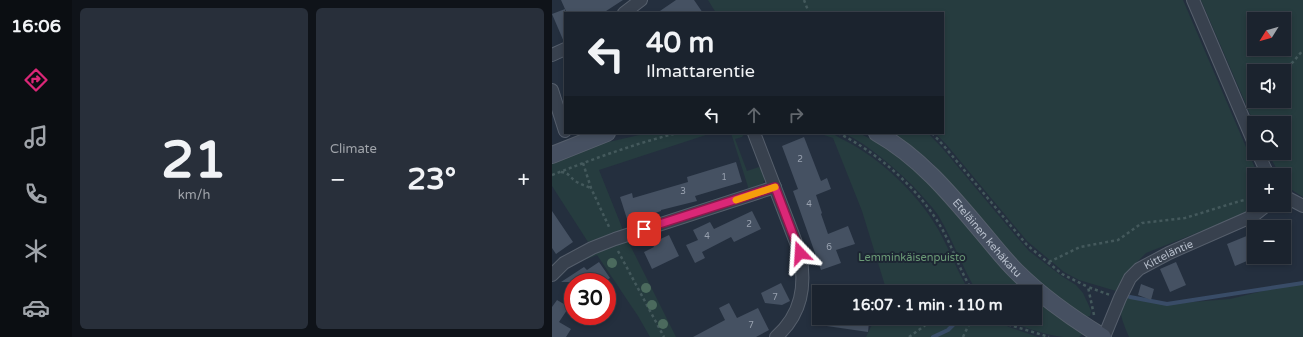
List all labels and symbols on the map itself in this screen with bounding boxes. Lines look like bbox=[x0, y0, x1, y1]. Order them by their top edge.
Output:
north arrow bbox=[1247, 12, 1291, 56]
house number: 2 bbox=[797, 154, 803, 165]
house number: 1 bbox=[721, 172, 727, 183]
house number: 3 bbox=[680, 186, 686, 197]
street label: Eteläinen kehäkatu bbox=[950, 196, 1024, 280]
house number: 4 bbox=[806, 199, 812, 210]
pin bbox=[627, 212, 661, 246]
house number: 2 bbox=[746, 219, 752, 230]
house number: 4 bbox=[704, 231, 710, 242]
position arrow bbox=[779, 232, 821, 274]
street label: Kitteläntie bbox=[1142, 237, 1195, 272]
house number: 6 bbox=[826, 242, 832, 253]
park label: Lemminkäisenpuisto bbox=[858, 251, 966, 264]
speed limit sign: 30 bbox=[564, 273, 616, 325]
house number: 7 bbox=[772, 292, 778, 303]
house number: 7 bbox=[748, 320, 754, 331]

